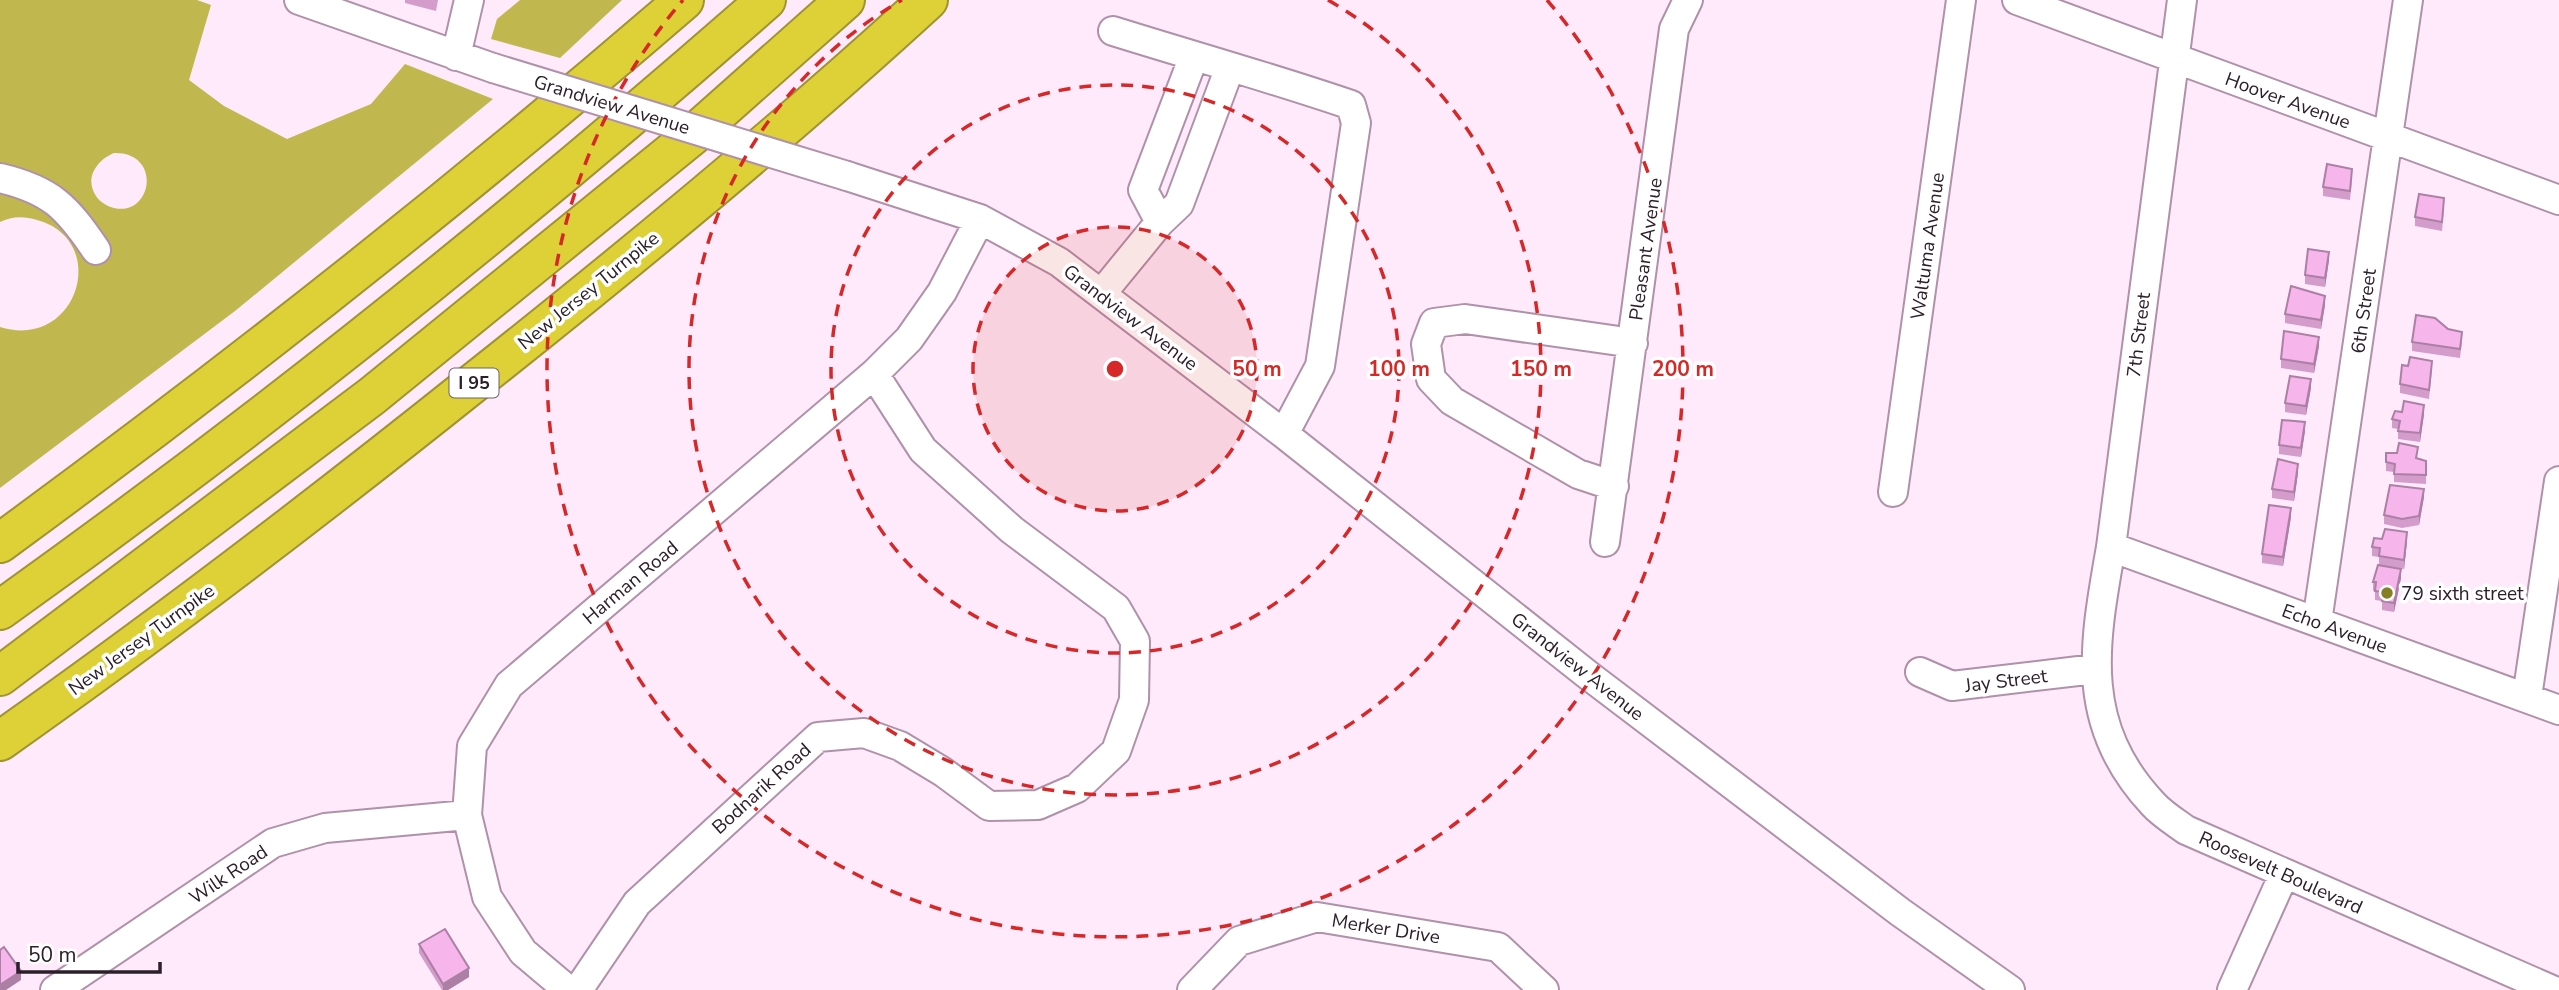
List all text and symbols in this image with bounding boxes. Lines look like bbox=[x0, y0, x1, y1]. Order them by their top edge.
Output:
street label: Hoover Avenue bbox=[2221, 66, 2354, 136]
street label: Grandview Avenue bbox=[530, 69, 693, 141]
street label: Waltuma Avenue bbox=[1905, 171, 1951, 321]
street label: Pleasant Avenue bbox=[1623, 176, 1669, 322]
street label: New Jersey Turnpike bbox=[513, 226, 665, 356]
street label: Grandview Avenue bbox=[1058, 259, 1203, 377]
street label: 6th Street bbox=[2345, 267, 2383, 355]
street label: 7th Street bbox=[2121, 291, 2157, 379]
text: 50 m bbox=[1232, 355, 1282, 383]
text: 100 m bbox=[1368, 355, 1430, 383]
text: 150 m bbox=[1510, 355, 1572, 383]
text: 200 m bbox=[1652, 355, 1714, 383]
centre of rings bbox=[1103, 357, 1127, 381]
road number: I 95 bbox=[449, 368, 498, 398]
street label: Harman Road bbox=[577, 535, 684, 631]
street label: New Jersey Turnpike bbox=[63, 578, 220, 702]
place label: 79 sixth street bbox=[2401, 581, 2524, 607]
marker: 79 sixth street bbox=[2379, 585, 2395, 601]
street label: Echo Avenue bbox=[2278, 598, 2391, 660]
street label: Grandview Avenue bbox=[1505, 607, 1649, 727]
street label: Jay Street bbox=[1963, 663, 2049, 699]
street label: Bodnarik Road bbox=[706, 737, 817, 840]
street label: Roosevelt Boulevard bbox=[2195, 825, 2367, 921]
street label: Wilk Road bbox=[184, 839, 273, 911]
street label: Merker Drive bbox=[1330, 908, 1442, 950]
scale bar bbox=[18, 930, 159, 974]
text: 50 m bbox=[28, 941, 77, 969]

